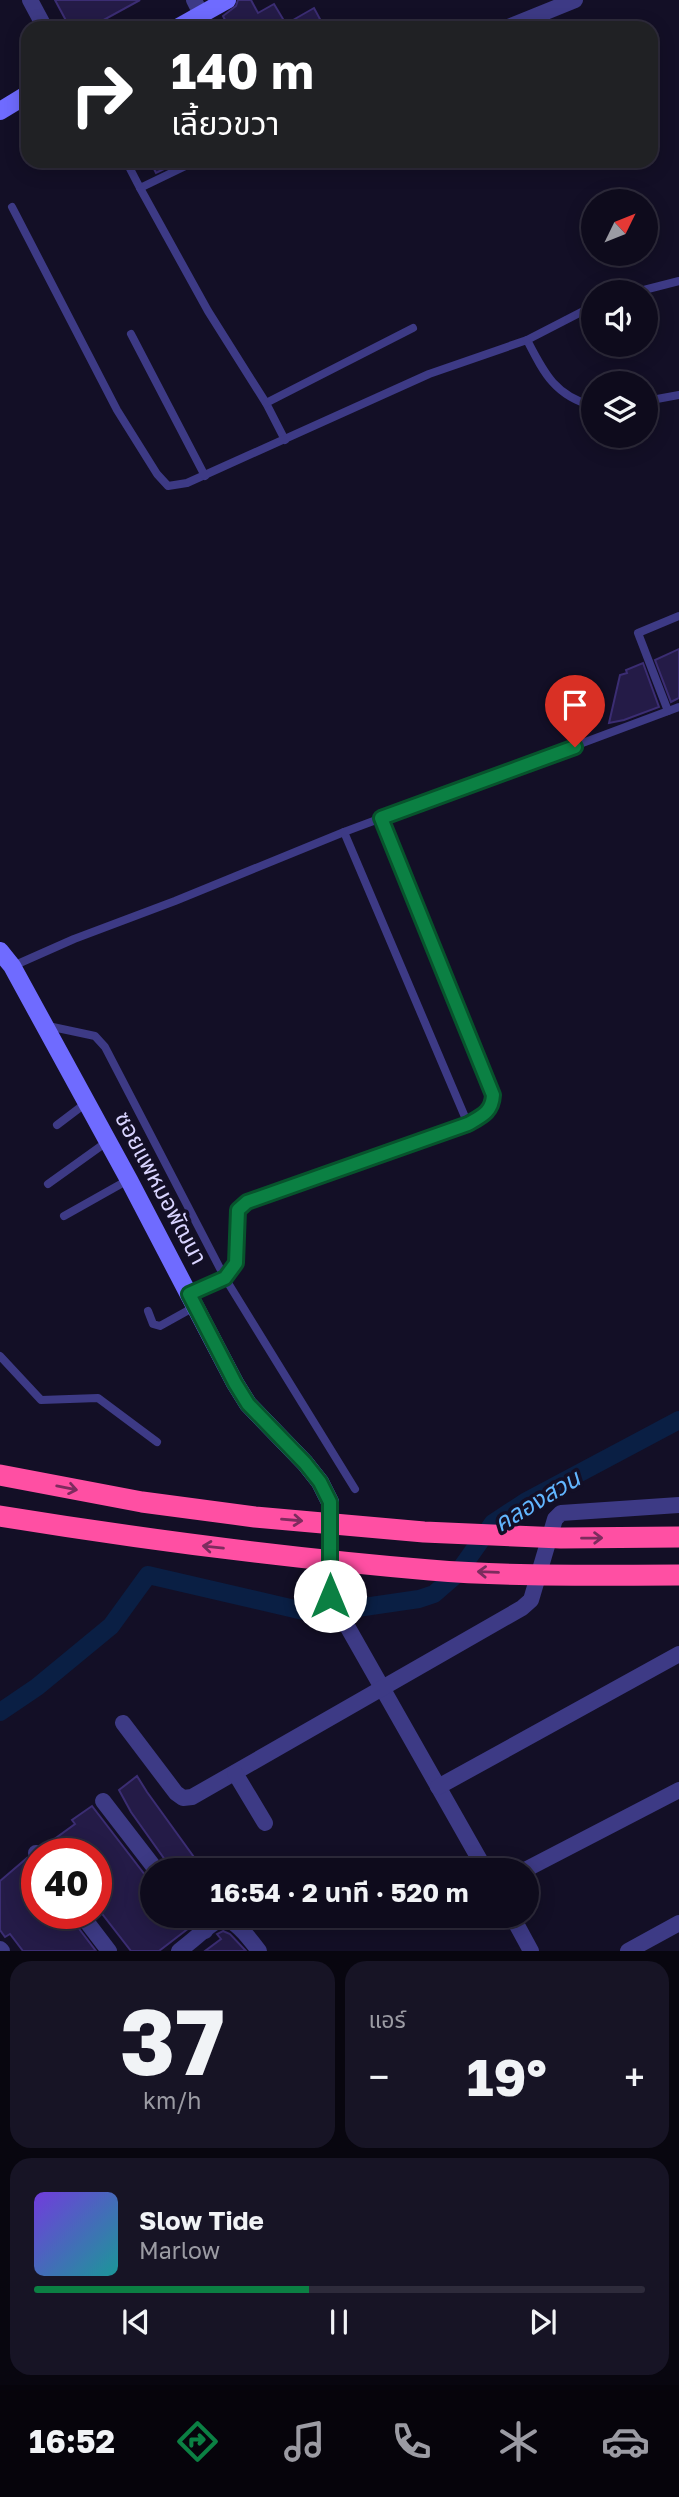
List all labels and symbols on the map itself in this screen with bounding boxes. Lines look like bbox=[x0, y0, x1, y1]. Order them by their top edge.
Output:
north arrow bbox=[581, 189, 658, 266]
pin bbox=[545, 675, 605, 747]
street label: ซอยแพหมอพัฒนา bbox=[110, 1106, 214, 1269]
water label: คลองสวน bbox=[488, 1462, 586, 1537]
one-way arrow bbox=[55, 1481, 78, 1495]
one-way arrow bbox=[280, 1514, 303, 1527]
one-way arrow bbox=[581, 1531, 604, 1545]
one-way arrow bbox=[202, 1540, 225, 1553]
position arrow bbox=[293, 1559, 367, 1633]
one-way arrow bbox=[477, 1566, 500, 1579]
speed limit sign: 40 bbox=[21, 1838, 112, 1929]

